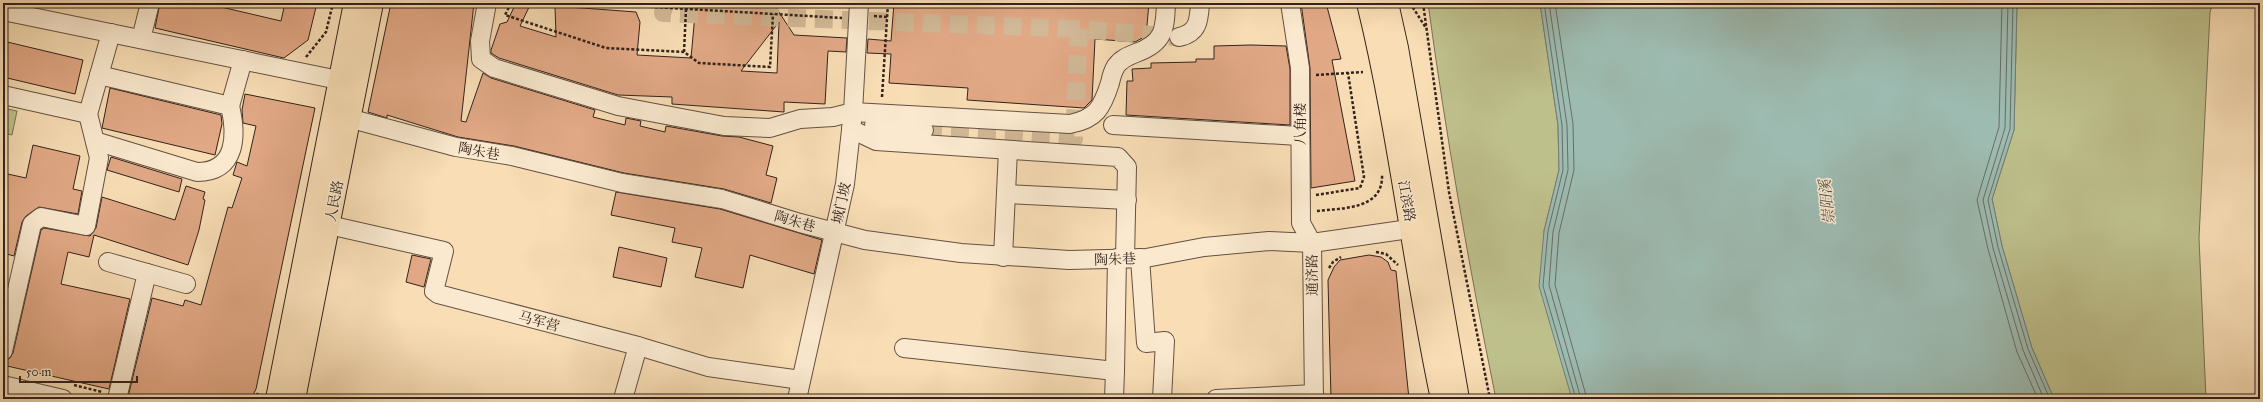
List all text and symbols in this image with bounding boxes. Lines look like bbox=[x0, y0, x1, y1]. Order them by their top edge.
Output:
street label: 八角楼 bbox=[1292, 103, 1309, 145]
street label: 陶朱巷 bbox=[457, 139, 501, 164]
water label: 崇阳溪 bbox=[1815, 177, 1838, 225]
street label: 人民路 bbox=[322, 179, 347, 223]
street label: 江滨路 bbox=[1394, 179, 1419, 223]
street label: 城门坡 bbox=[829, 181, 854, 225]
street label: 陶朱巷 bbox=[772, 208, 817, 235]
street label: 陶朱巷 bbox=[1094, 250, 1136, 269]
street label: 通济路 bbox=[1304, 254, 1321, 296]
street label: 马军营 bbox=[516, 308, 561, 335]
scale bar bbox=[20, 358, 137, 384]
text: 50 m bbox=[26, 365, 51, 379]

